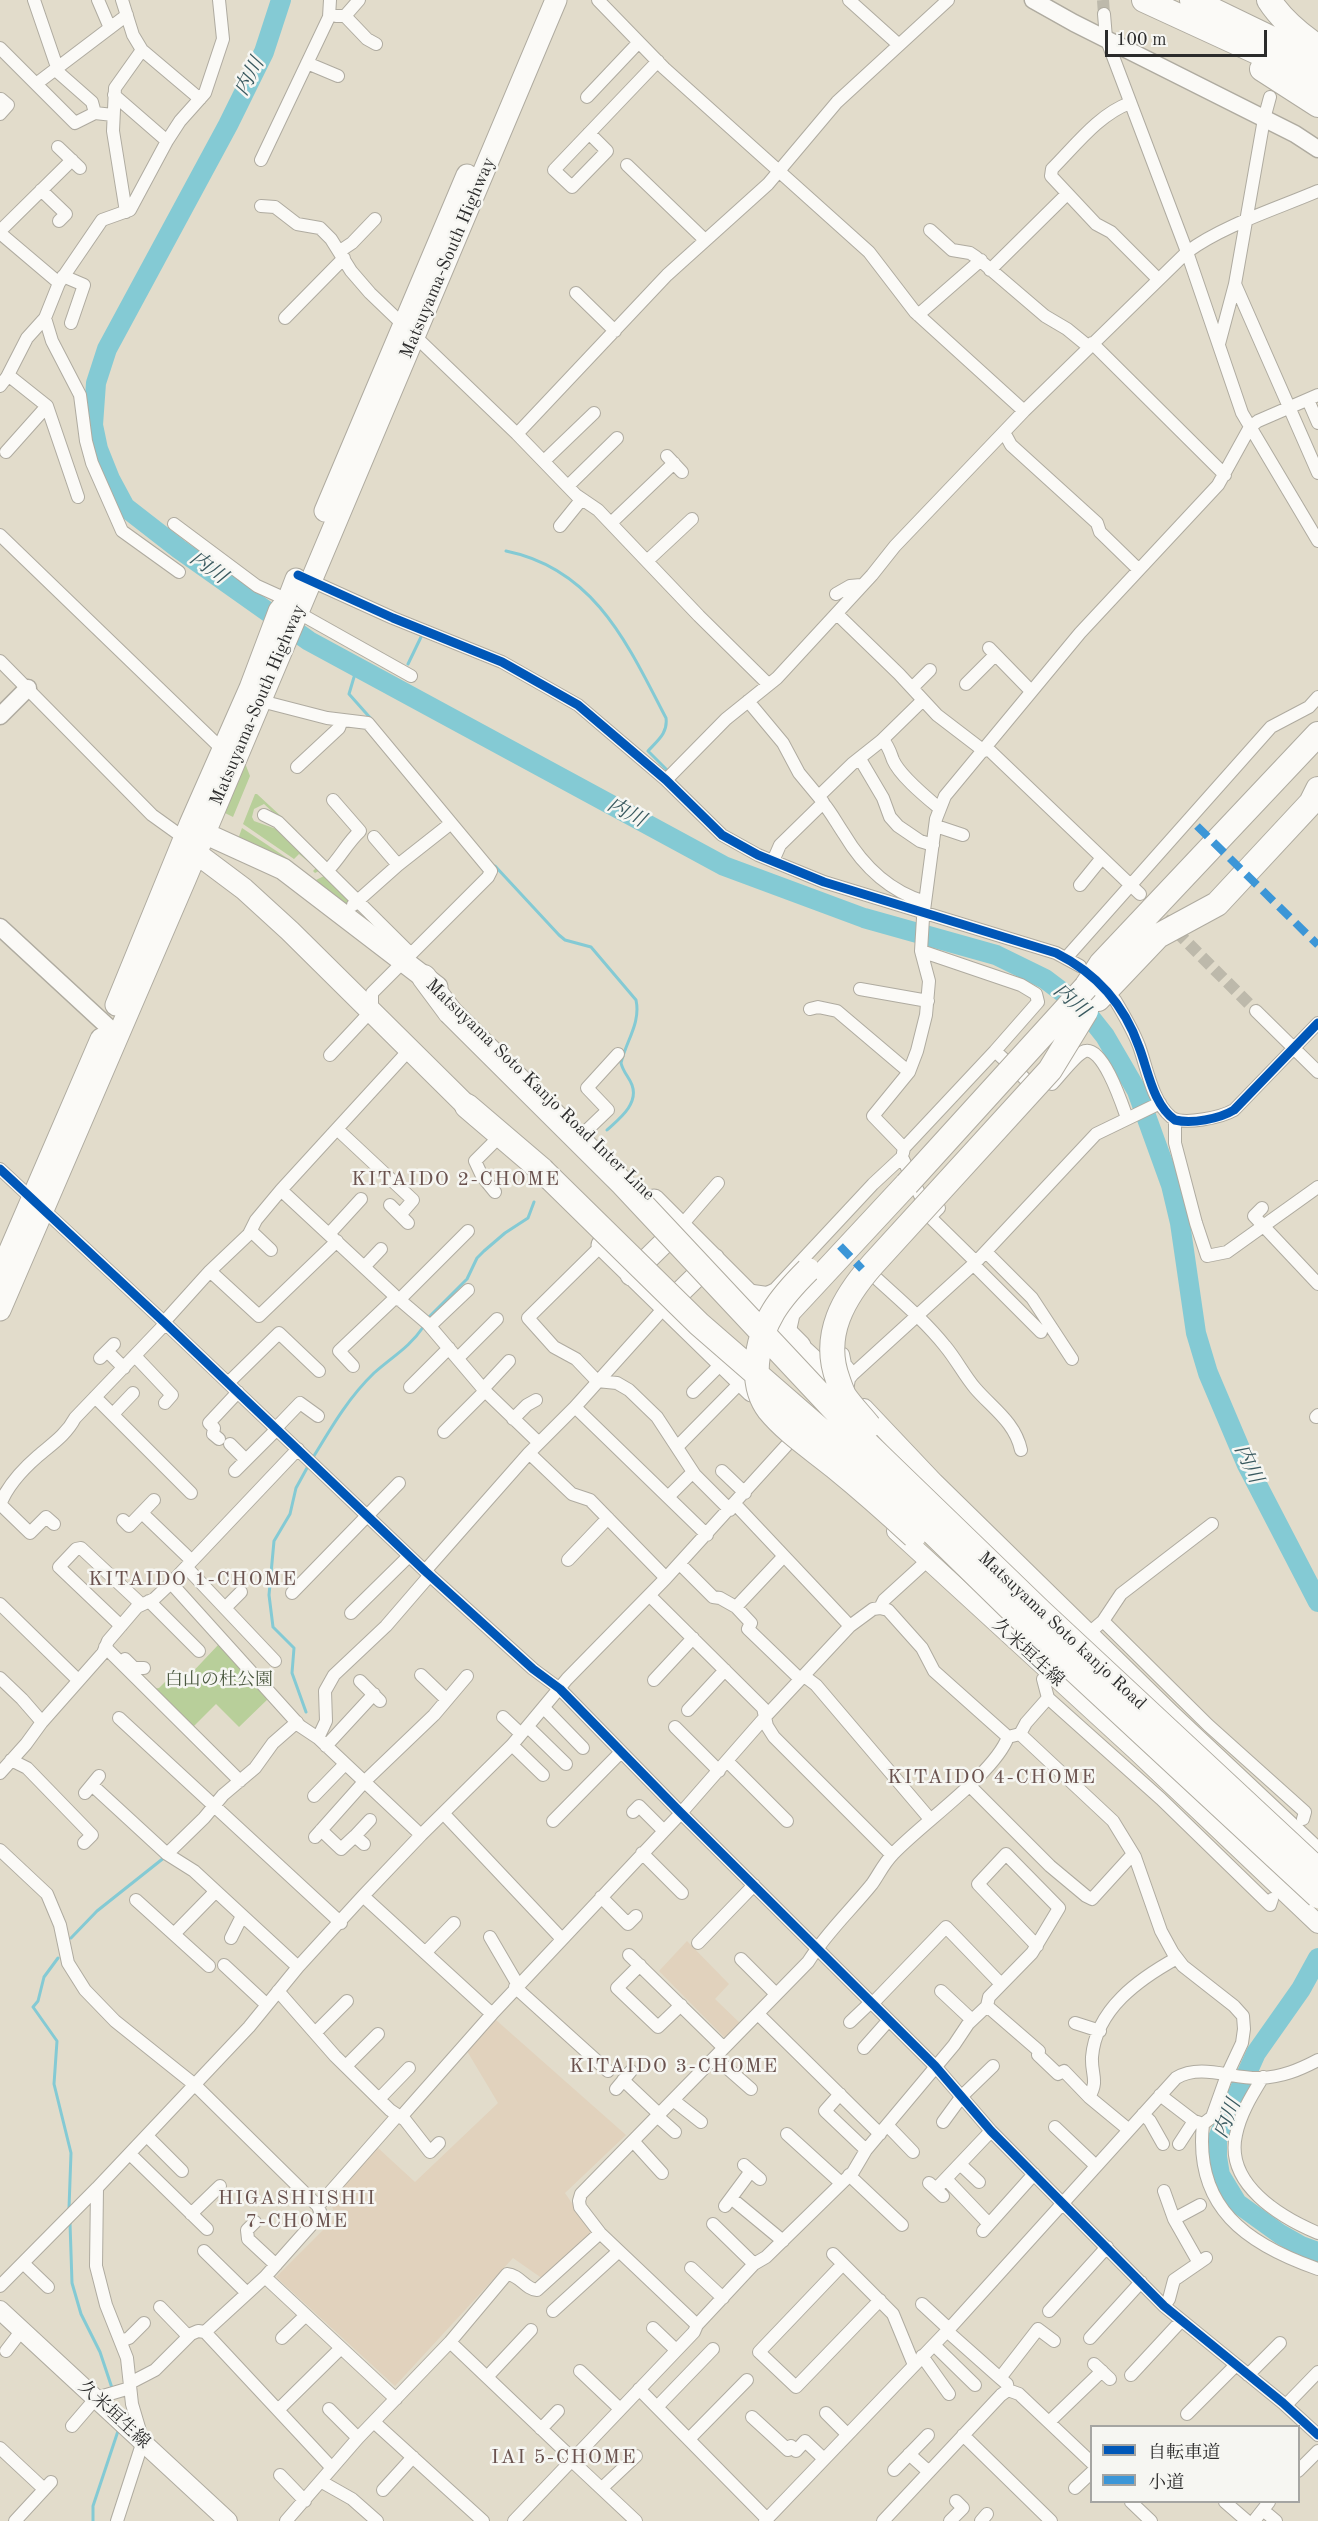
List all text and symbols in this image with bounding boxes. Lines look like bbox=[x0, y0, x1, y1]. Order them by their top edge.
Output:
scale bar bbox=[1108, 18, 1270, 56]
text: 100 m bbox=[1116, 31, 1167, 49]
water label: 内川 bbox=[230, 54, 270, 100]
street label: Matsuyama-South Highway bbox=[396, 154, 500, 362]
water label: 内川 bbox=[185, 547, 231, 589]
street label: Matsuyama-South Highway bbox=[206, 601, 310, 809]
water label: 内川 bbox=[603, 793, 649, 833]
street label: Matsuyama Soto Kanjo Road Inter Line bbox=[421, 975, 659, 1205]
water label: 内川 bbox=[1048, 979, 1094, 1023]
district label: KITAIDO 2-CHOME bbox=[351, 1168, 561, 1192]
water label: 内川 bbox=[1229, 1441, 1267, 1487]
street label: Matsuyama Soto kanjo Road bbox=[973, 1547, 1151, 1715]
district label: KITAIDO 1-CHOME bbox=[88, 1568, 298, 1592]
street label: 久米垣生線 bbox=[988, 1614, 1068, 1692]
park label: 白山の杜公園 bbox=[165, 1669, 273, 1691]
district label: KITAIDO 4-CHOME bbox=[887, 1766, 1097, 1790]
district label: KITAIDO 3-CHOME bbox=[569, 2055, 779, 2079]
water label: 内川 bbox=[1209, 2096, 1247, 2142]
district label: HIGASHIISHII 7-CHOME bbox=[218, 2187, 376, 2234]
street label: 久米垣生線 bbox=[74, 2376, 154, 2454]
legend bbox=[1090, 2425, 1300, 2503]
text: 自転車道 bbox=[1148, 2444, 1220, 2462]
district label: IAI 5-CHOME bbox=[491, 2446, 637, 2470]
text: 小道 bbox=[1148, 2474, 1184, 2492]

